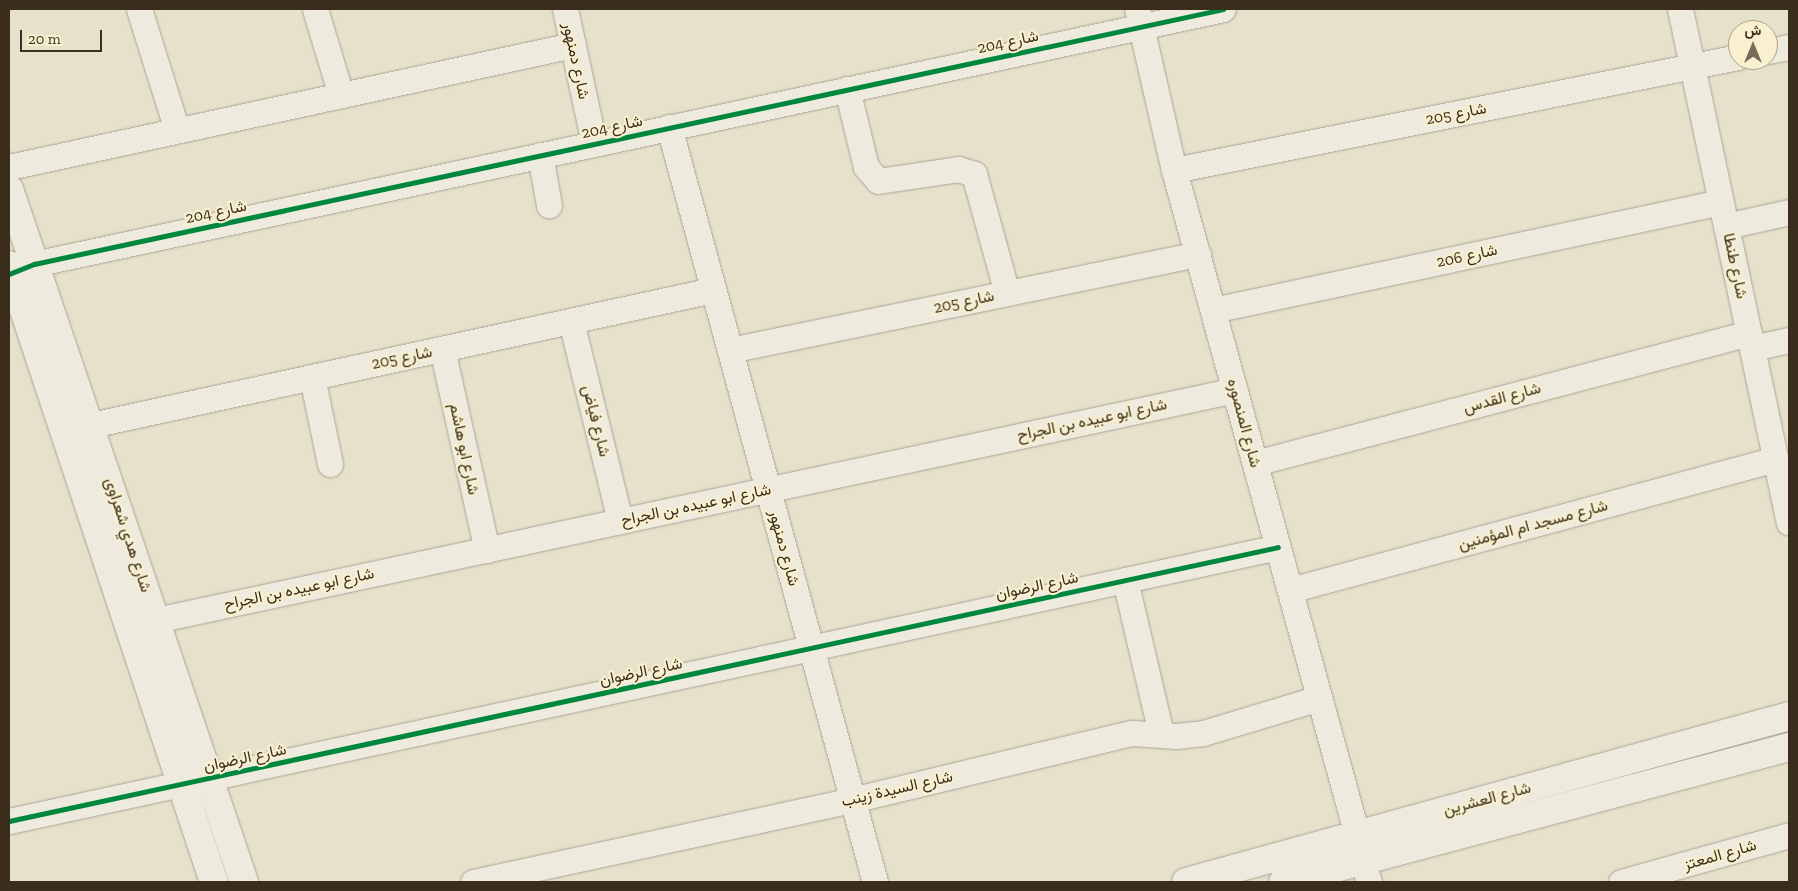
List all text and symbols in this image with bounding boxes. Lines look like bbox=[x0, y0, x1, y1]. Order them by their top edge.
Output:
scale bar bbox=[22, 20, 105, 52]
north arrow bbox=[1728, 20, 1778, 70]
street label: شارع دمنهور bbox=[559, 21, 593, 101]
text: ش bbox=[1745, 22, 1761, 39]
street label: شارع 204 bbox=[976, 26, 1040, 58]
text: 20 m bbox=[28, 30, 61, 48]
street label: شارع 205 bbox=[1424, 99, 1488, 129]
street label: شارع 204 bbox=[580, 111, 644, 143]
street label: شارع 204 bbox=[184, 196, 248, 228]
street label: شارع طنطا bbox=[1719, 231, 1751, 301]
street label: شارع 206 bbox=[1435, 240, 1499, 272]
street label: شارع 205 bbox=[932, 286, 996, 318]
street label: شارع 205 bbox=[370, 342, 434, 374]
street label: شارع المنصوره bbox=[1223, 376, 1265, 470]
street label: شارع القدس bbox=[1461, 378, 1543, 418]
street label: شارع فياض bbox=[578, 383, 614, 459]
street label: شارع ابو عبيده بن الجراح bbox=[1015, 395, 1169, 445]
street label: شارع ابو هاشم bbox=[445, 401, 483, 497]
street label: شارع هدي شعراوى bbox=[100, 475, 156, 595]
street label: شارع ابو عبيده بن الجراح bbox=[619, 480, 773, 530]
street label: شارع مسجد ام المؤمنين bbox=[1456, 496, 1610, 554]
street label: شارع دمنهور bbox=[765, 508, 803, 588]
street label: شارع ابو عبيده بن الجراح bbox=[222, 564, 376, 614]
street label: شارع الرضوان bbox=[994, 568, 1080, 604]
street label: شارع الرضوان bbox=[598, 654, 684, 690]
street label: شارع الرضوان bbox=[202, 740, 288, 776]
street label: شارع السيدة زينب bbox=[839, 767, 955, 811]
street label: شارع العشرين bbox=[1441, 778, 1533, 820]
street label: شارع المعتز bbox=[1681, 835, 1759, 875]

